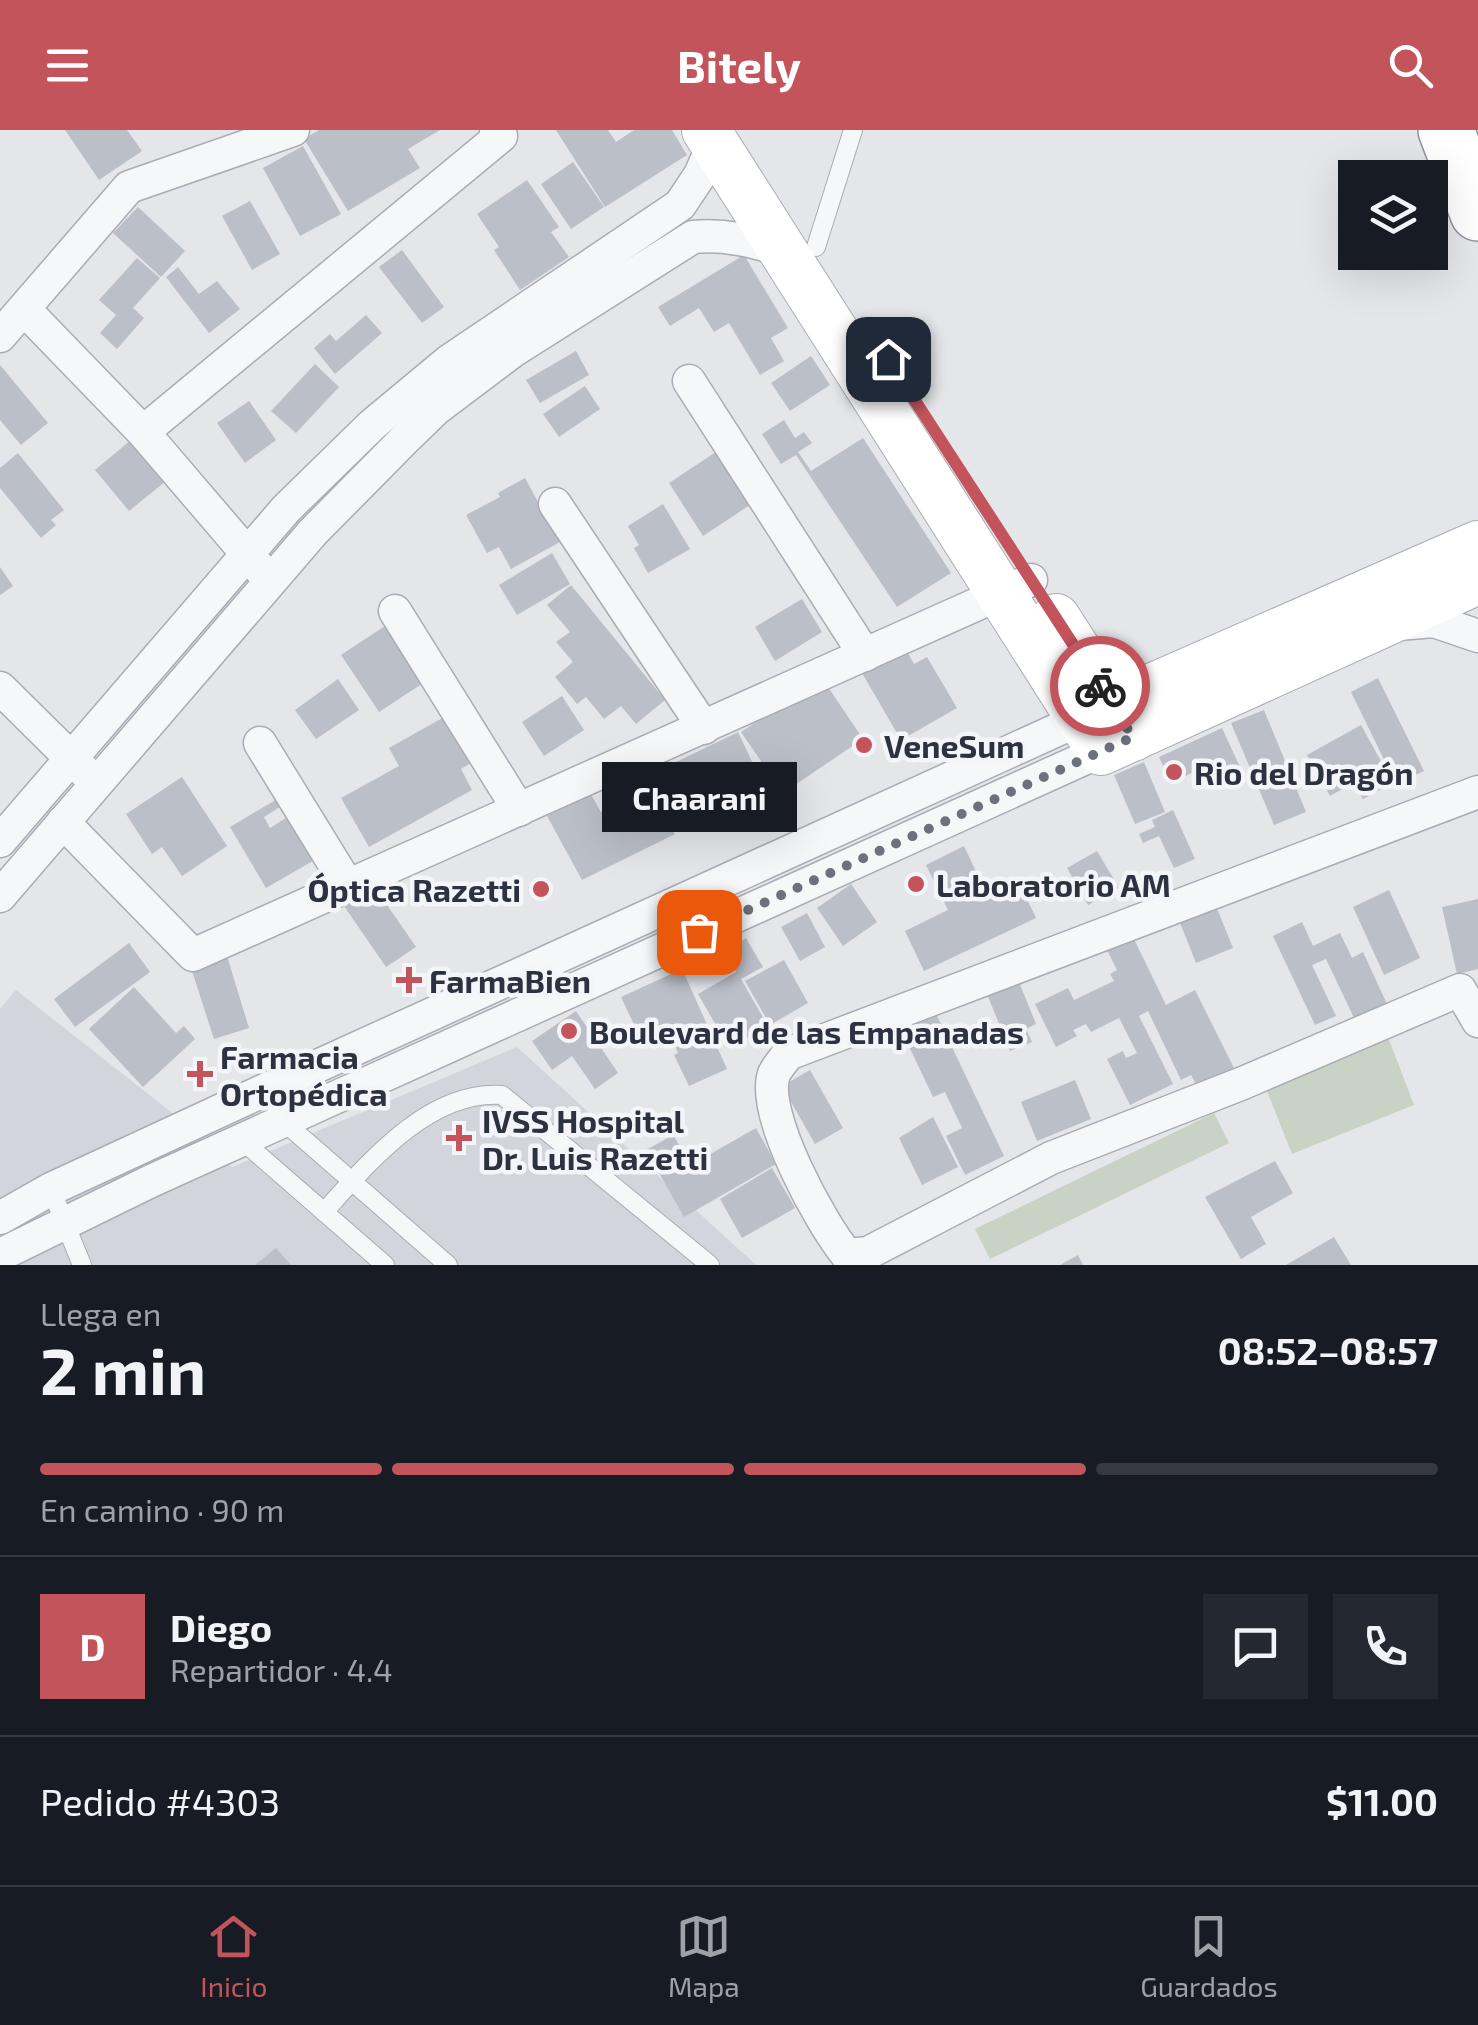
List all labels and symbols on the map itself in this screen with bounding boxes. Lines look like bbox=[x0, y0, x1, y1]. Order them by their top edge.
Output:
pin bbox=[846, 317, 931, 402]
courier bbox=[1050, 636, 1150, 736]
place label: VeneSum bbox=[884, 726, 1025, 764]
marker: VeneSum bbox=[853, 734, 875, 756]
place label: Rio del Dragón bbox=[1194, 753, 1413, 791]
marker: Rio del Dragón bbox=[1163, 761, 1185, 783]
callout: Chaarani bbox=[602, 762, 796, 832]
place label: Laboratorio AM bbox=[936, 865, 1171, 903]
place label: Óptica Razetti bbox=[308, 870, 521, 908]
marker: Laboratorio AM bbox=[905, 873, 927, 895]
marker: Óptica Razetti bbox=[530, 878, 552, 900]
pin bbox=[657, 890, 742, 975]
place label: FarmaBien bbox=[429, 961, 591, 999]
marker: FarmaBien bbox=[398, 969, 420, 991]
place label: Boulevard de las Empanadas bbox=[589, 1012, 1024, 1050]
marker: Boulevard de las Empanadas bbox=[558, 1020, 580, 1042]
place label: Farmacia Ortopédica bbox=[220, 1037, 387, 1112]
marker: Farmacia Ortopédica bbox=[189, 1063, 211, 1085]
place label: IVSS Hospital Dr. Luis Razetti bbox=[482, 1101, 708, 1176]
marker: IVSS Hospital Dr. Luis Razetti bbox=[446, 1125, 472, 1151]

